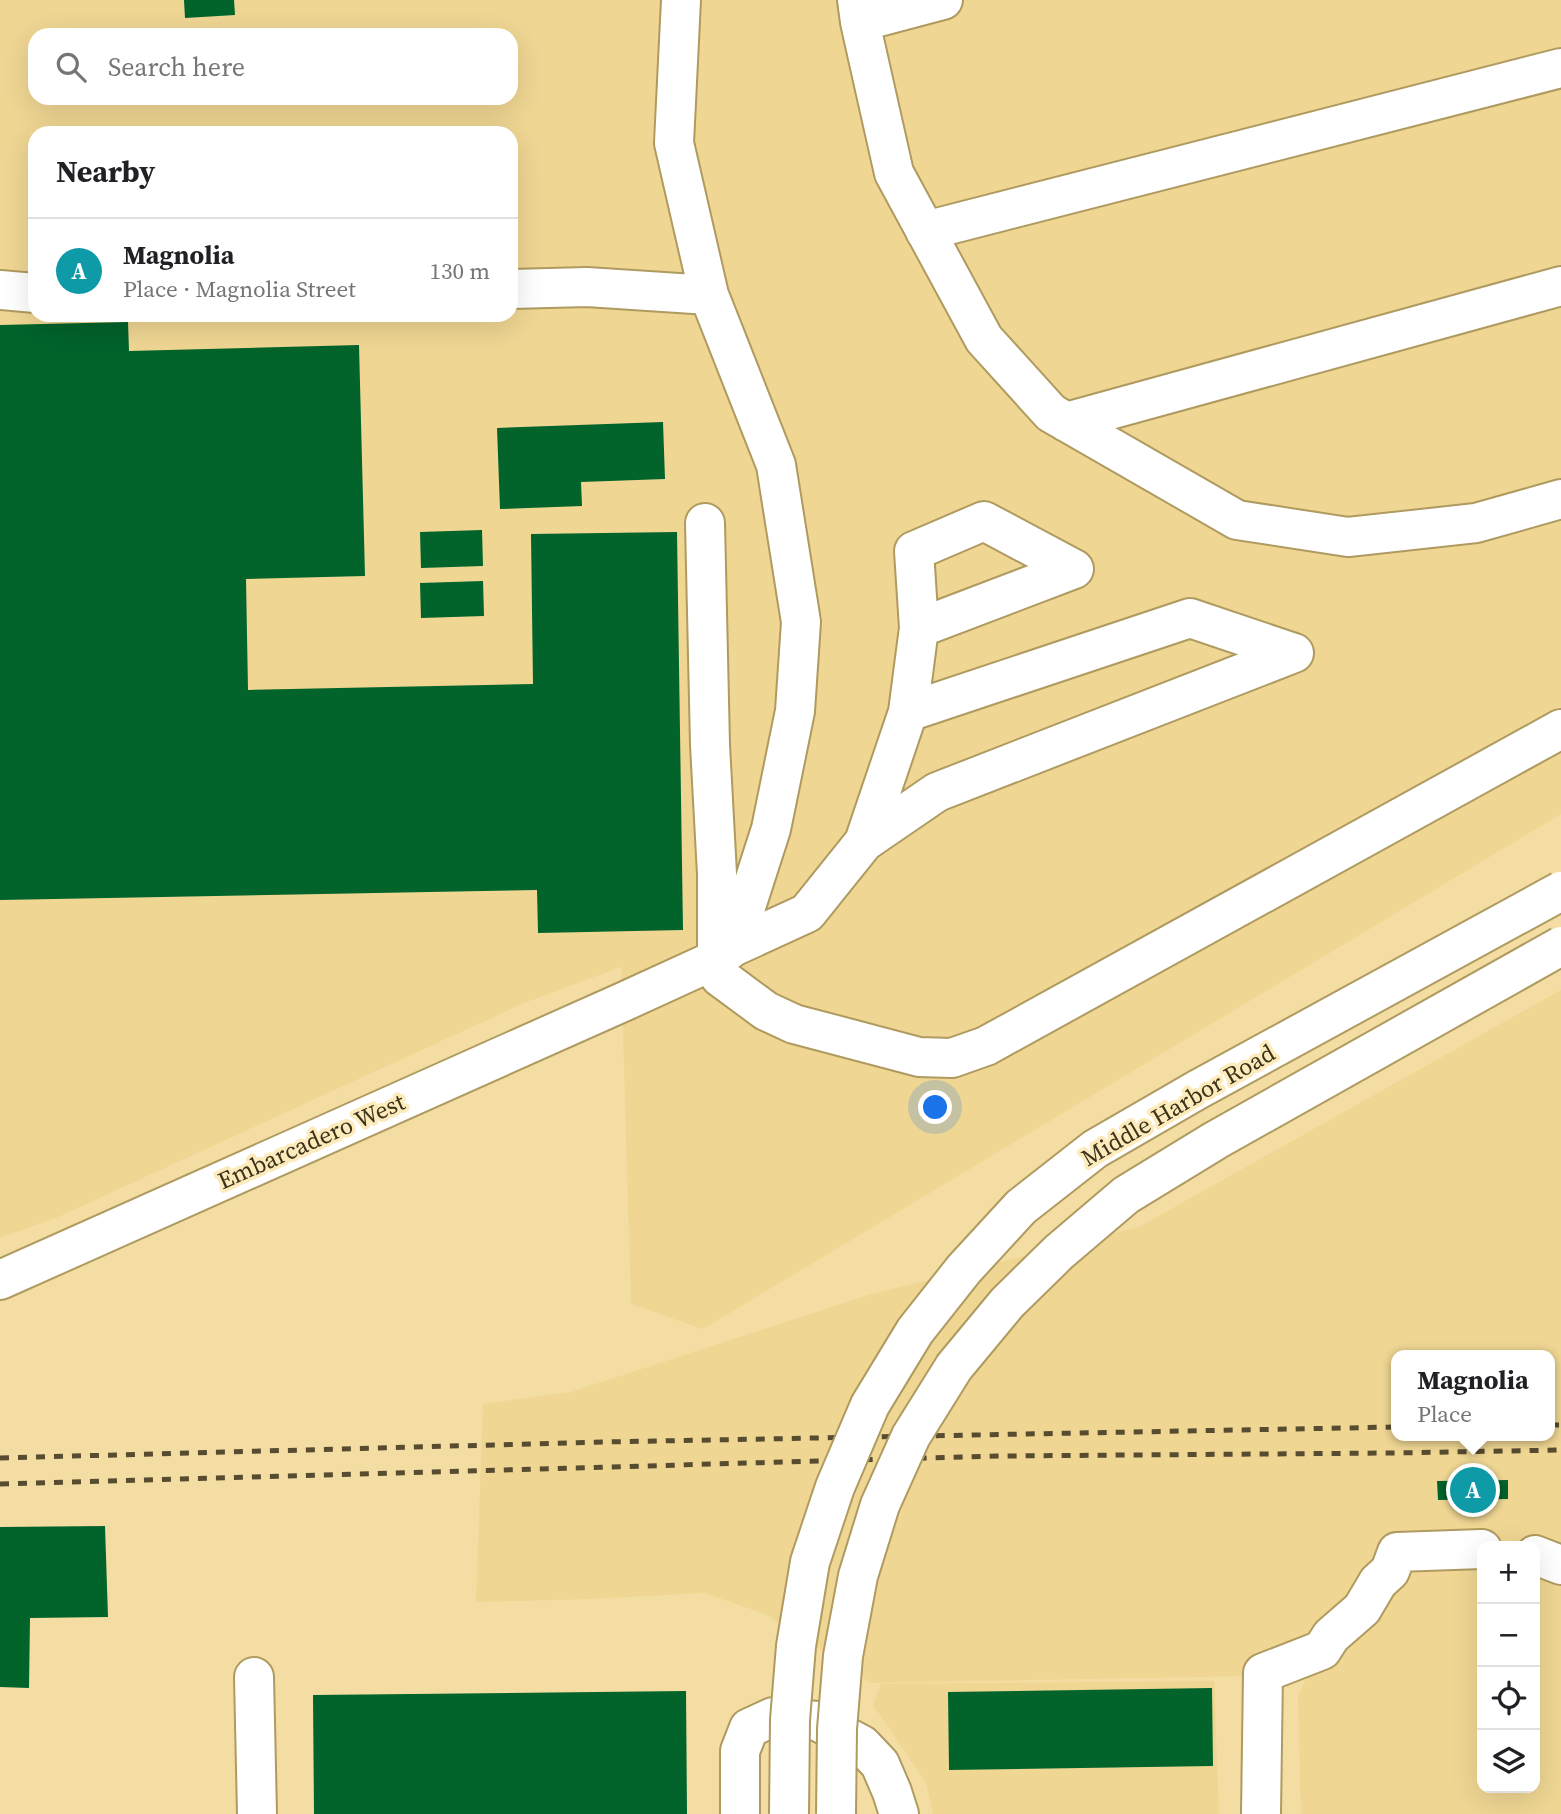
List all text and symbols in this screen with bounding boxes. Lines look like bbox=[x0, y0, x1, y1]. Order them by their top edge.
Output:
search box bbox=[28, 28, 518, 105]
icon: search bbox=[52, 48, 90, 86]
text: Search here bbox=[108, 49, 245, 85]
text: Nearby bbox=[56, 151, 155, 192]
text: Magnolia bbox=[123, 237, 235, 273]
text: A bbox=[71, 255, 87, 287]
text: 130 m bbox=[429, 255, 490, 287]
text: Place · Magnolia Street bbox=[123, 273, 356, 305]
street label: Middle Harbor Road bbox=[1075, 1036, 1281, 1174]
street label: Embarcadero West bbox=[212, 1085, 410, 1197]
your location bbox=[918, 1090, 952, 1124]
popup bbox=[1391, 1350, 1555, 1441]
text: Magnolia bbox=[1417, 1362, 1529, 1398]
text: Place bbox=[1417, 1398, 1472, 1430]
pin: A bbox=[1450, 1464, 1496, 1516]
map controls bbox=[1477, 1541, 1540, 1793]
button: + bbox=[1477, 1541, 1540, 1604]
button: − bbox=[1477, 1604, 1540, 1667]
button: locate bbox=[1477, 1667, 1540, 1730]
button: layers bbox=[1477, 1730, 1540, 1793]

